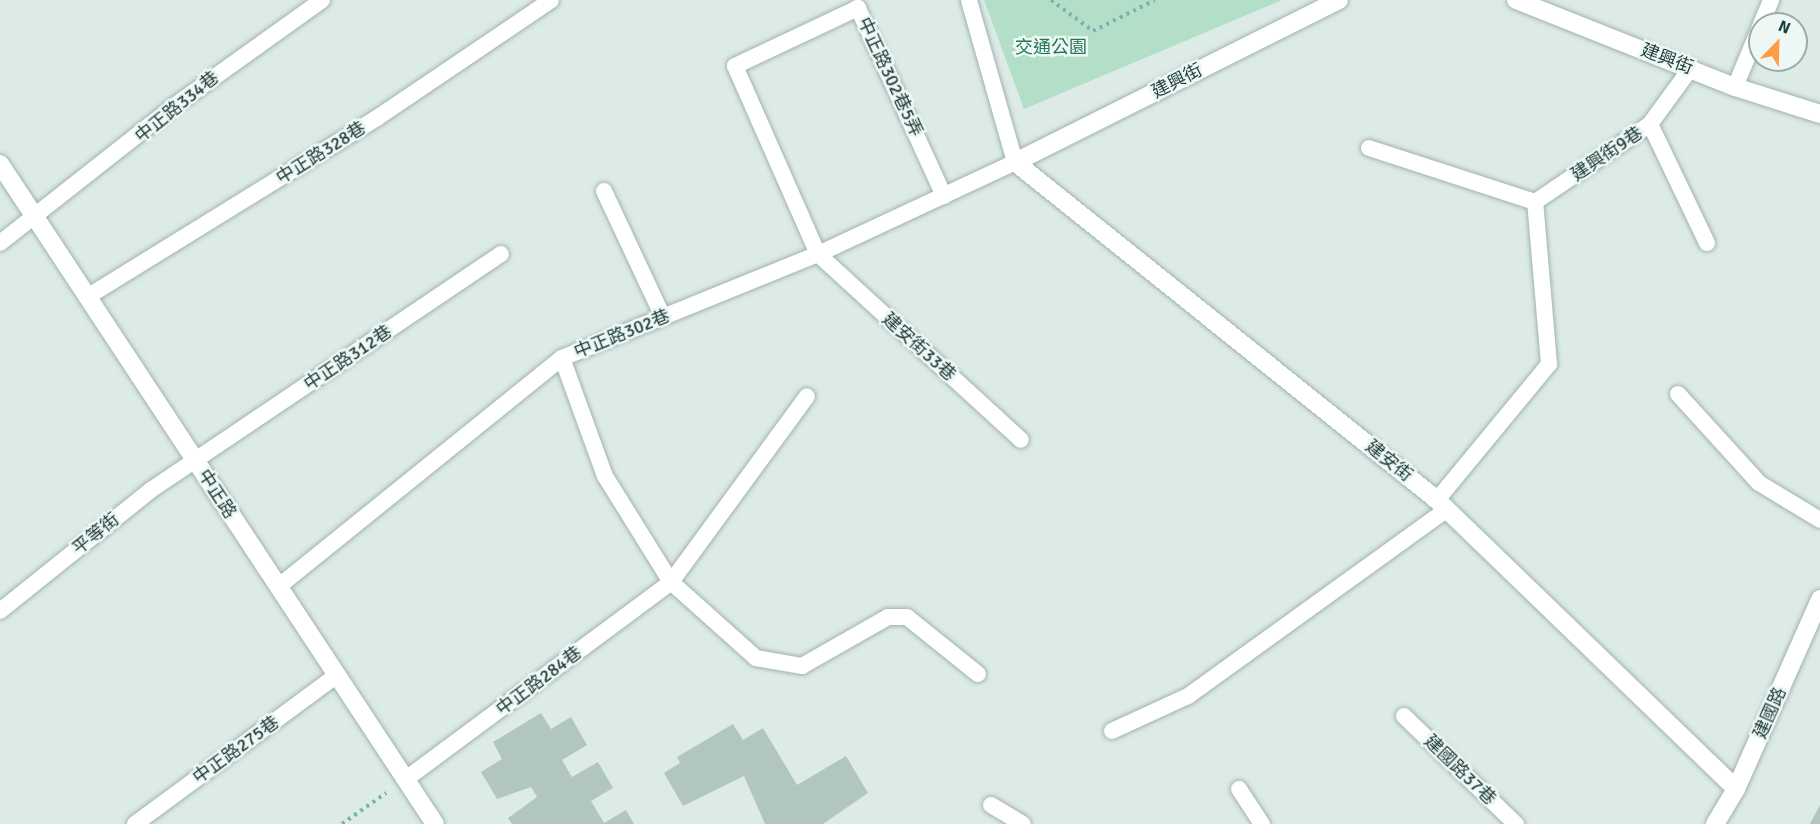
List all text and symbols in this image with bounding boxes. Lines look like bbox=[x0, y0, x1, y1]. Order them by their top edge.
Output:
north arrow bbox=[1748, 12, 1808, 72]
street label: 中正路302巷5弄 bbox=[853, 14, 927, 140]
text: N bbox=[1775, 16, 1793, 39]
park label: 交通公園 bbox=[1015, 36, 1087, 58]
street label: 建興街 bbox=[1638, 39, 1696, 79]
street label: 建興街 bbox=[1148, 59, 1206, 103]
street label: 中正路334巷 bbox=[131, 67, 223, 147]
street label: 中正路328巷 bbox=[272, 117, 370, 189]
street label: 建興街9巷 bbox=[1567, 122, 1647, 186]
street label: 中正路302巷 bbox=[571, 305, 673, 363]
street label: 建安街33巷 bbox=[878, 308, 960, 386]
street label: 中正路312巷 bbox=[300, 321, 396, 395]
street label: 建安街 bbox=[1361, 436, 1417, 486]
street label: 中正路 bbox=[193, 465, 241, 523]
street label: 平等街 bbox=[68, 509, 124, 559]
street label: 中正路284巷 bbox=[492, 642, 586, 720]
street label: 建國路 bbox=[1749, 684, 1791, 742]
street label: 中正路275巷 bbox=[189, 712, 283, 788]
street label: 建國路37巷 bbox=[1420, 730, 1500, 810]

